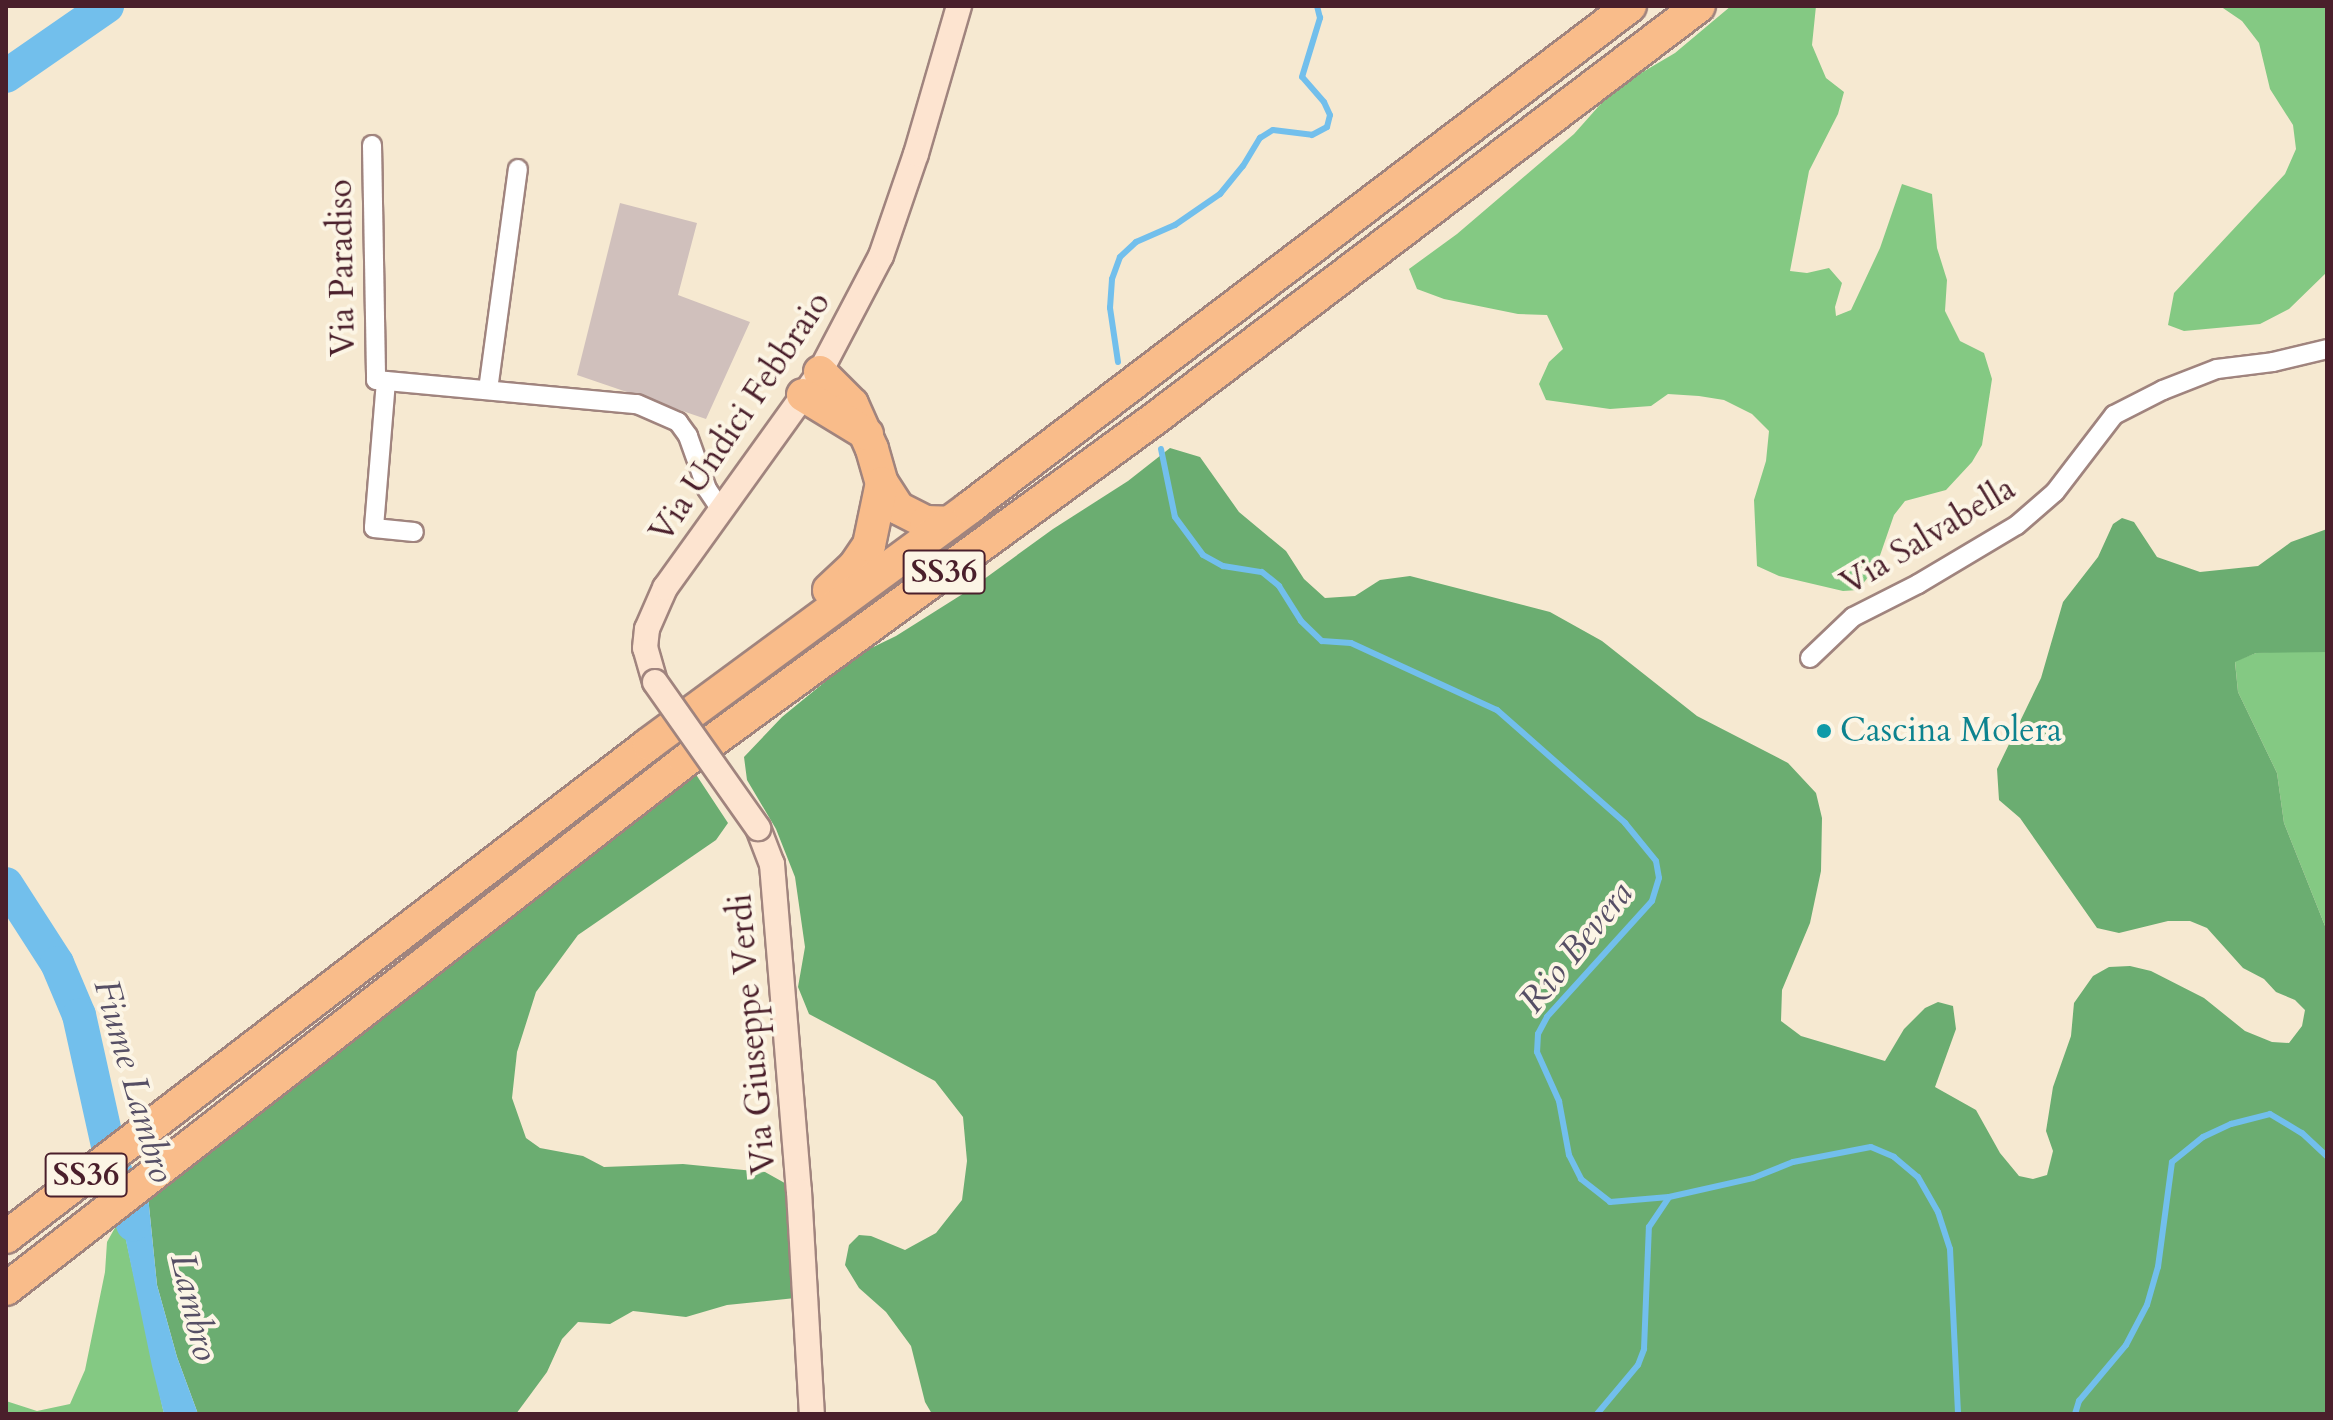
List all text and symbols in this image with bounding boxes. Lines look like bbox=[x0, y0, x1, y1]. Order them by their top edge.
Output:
street label: Via Paradiso bbox=[320, 179, 364, 357]
street label: Via Undici Febbraio bbox=[641, 284, 839, 550]
street label: Via Salvabella bbox=[1833, 468, 2023, 604]
road number: SS36 bbox=[902, 544, 986, 600]
place label: Cascina Molera bbox=[1840, 711, 2062, 751]
marker: Cascina Molera bbox=[1815, 722, 1833, 740]
water label: Rio Bevera bbox=[1510, 873, 1642, 1021]
street label: Via Giuseppe Verdi bbox=[719, 892, 785, 1176]
water label: Fiume Lambro bbox=[84, 974, 184, 1188]
road number: SS36 bbox=[44, 1147, 128, 1203]
water label: Lambro bbox=[161, 1249, 227, 1365]

